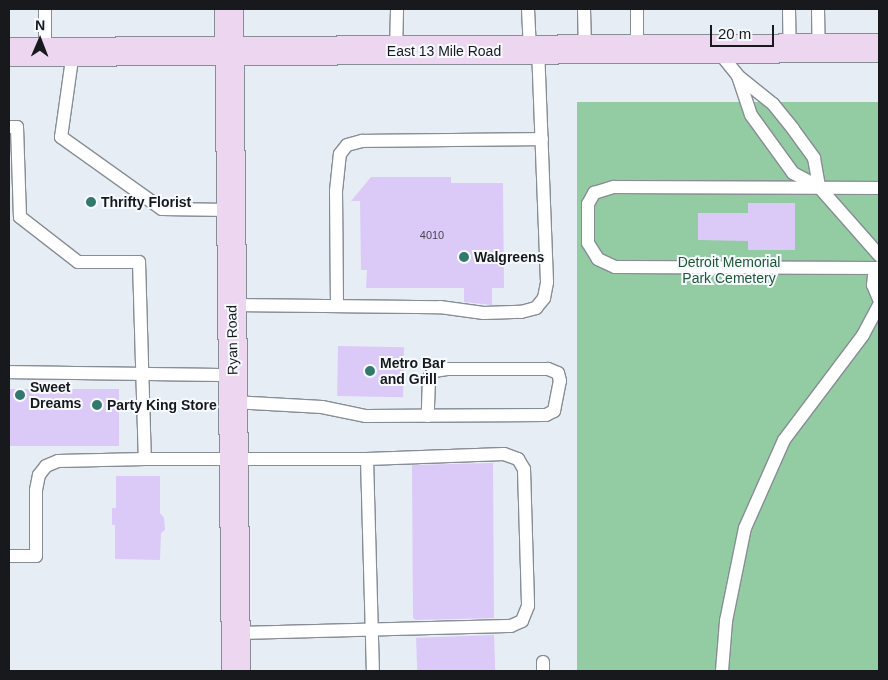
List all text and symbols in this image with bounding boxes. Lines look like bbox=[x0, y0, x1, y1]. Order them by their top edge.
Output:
north arrow bbox=[15, 15, 65, 65]
scale bar bbox=[713, 15, 777, 47]
text: N bbox=[35, 17, 45, 33]
text: 20 m bbox=[718, 25, 751, 42]
street label: East 13 Mile Road bbox=[387, 43, 501, 59]
place label: Thrifty Florist bbox=[101, 194, 191, 210]
marker: Thrifty Florist bbox=[85, 196, 97, 208]
house number: 4010 bbox=[420, 228, 444, 242]
place label: Walgreens bbox=[474, 249, 544, 265]
marker: Walgreens bbox=[458, 251, 470, 263]
park label: Detroit Memorial Park Cemetery bbox=[678, 254, 780, 286]
street label: Ryan Road bbox=[223, 305, 241, 375]
place label: Metro Bar and Grill bbox=[380, 355, 445, 388]
marker: Metro Bar and Grill bbox=[364, 365, 376, 377]
place label: Sweet Dreams bbox=[30, 379, 81, 412]
marker: Sweet Dreams bbox=[14, 389, 26, 401]
place label: Party King Store bbox=[107, 397, 217, 413]
marker: Party King Store bbox=[91, 399, 103, 411]

